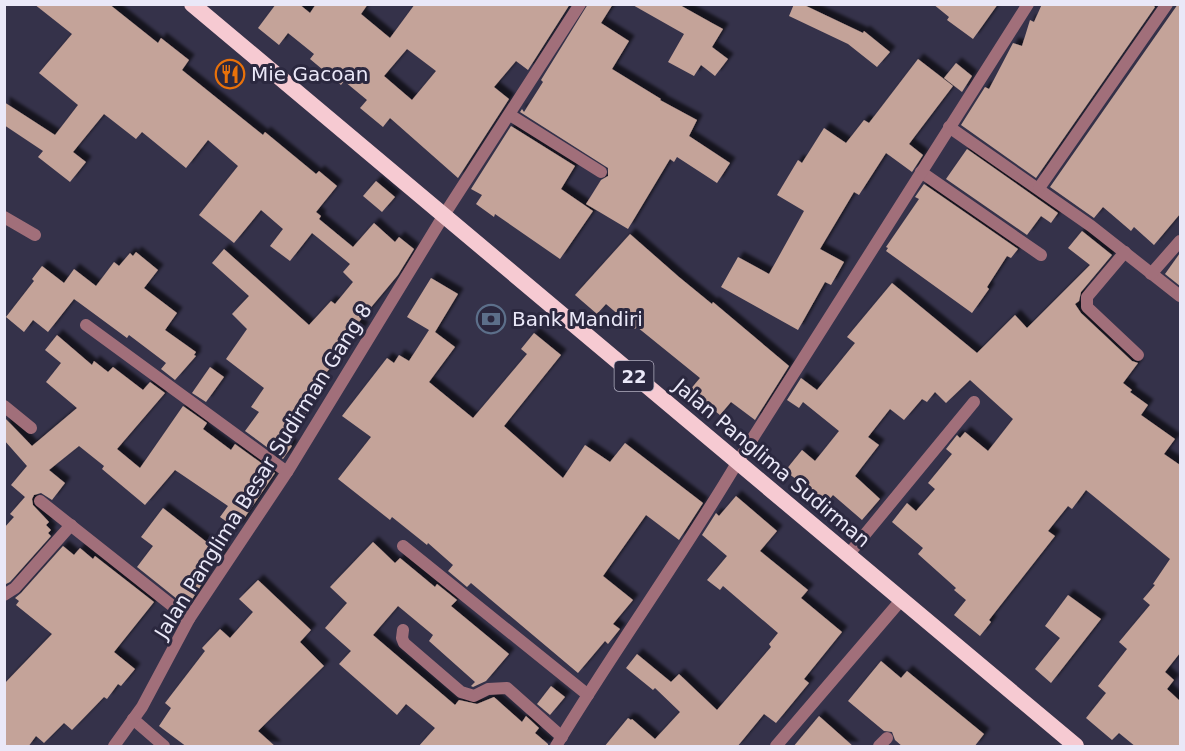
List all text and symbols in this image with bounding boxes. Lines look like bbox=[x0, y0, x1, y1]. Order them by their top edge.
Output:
restaurant icon: Mie Gacoan bbox=[214, 58, 246, 90]
place label: Mie Gacoan bbox=[251, 62, 368, 86]
street label: Jalan Panglima Besar Sudirman Gang 8 bbox=[148, 299, 377, 645]
bank icon: Bank Mandiri bbox=[475, 303, 507, 335]
place label: Bank Mandiri bbox=[512, 307, 643, 331]
road number: 22 bbox=[614, 361, 654, 391]
street label: Jalan Panglima Sudirman bbox=[667, 373, 875, 552]

